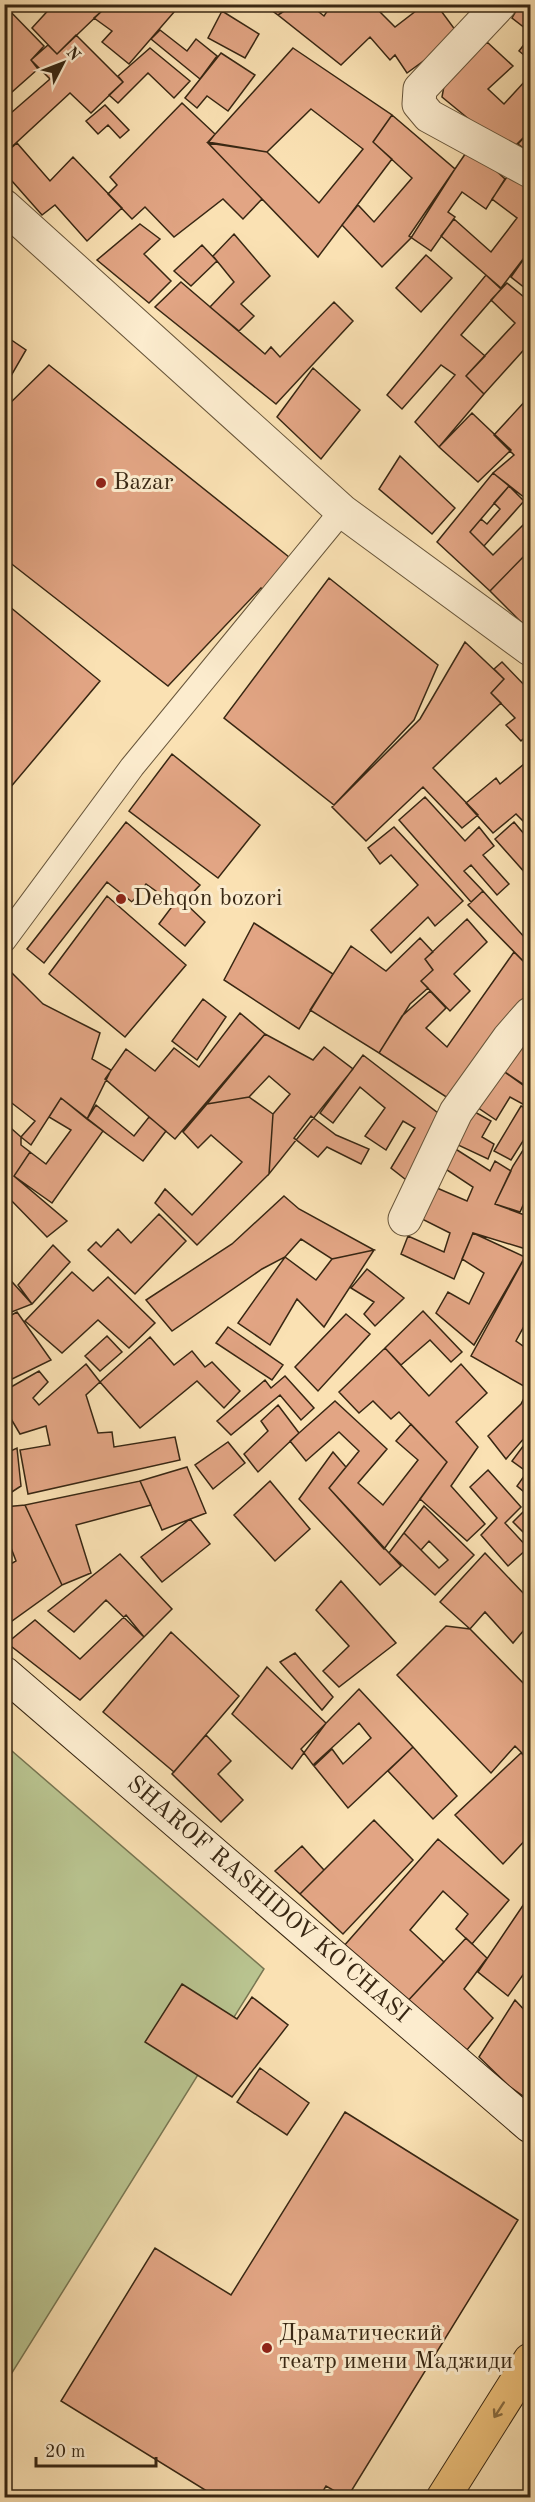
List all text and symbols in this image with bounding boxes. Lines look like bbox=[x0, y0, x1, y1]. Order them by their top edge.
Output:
north arrow bbox=[33, 33, 93, 93]
text: N bbox=[63, 44, 83, 65]
place label: Bazar bbox=[113, 471, 174, 495]
marker: Bazar bbox=[94, 476, 108, 490]
place label: Dehqon bozori bbox=[133, 887, 282, 911]
marker: Dehqon bozori bbox=[114, 892, 128, 906]
street label: SHAROF RASHIDOV KO'CHASI bbox=[122, 1772, 414, 2028]
place label: Драматический театр имени Маджиди bbox=[279, 2322, 513, 2374]
marker: Драматический театр имени Маджиди bbox=[260, 2341, 274, 2355]
one-way arrow bbox=[493, 2401, 505, 2418]
scale bar bbox=[36, 2430, 156, 2468]
text: 20 m bbox=[45, 2443, 85, 2461]

